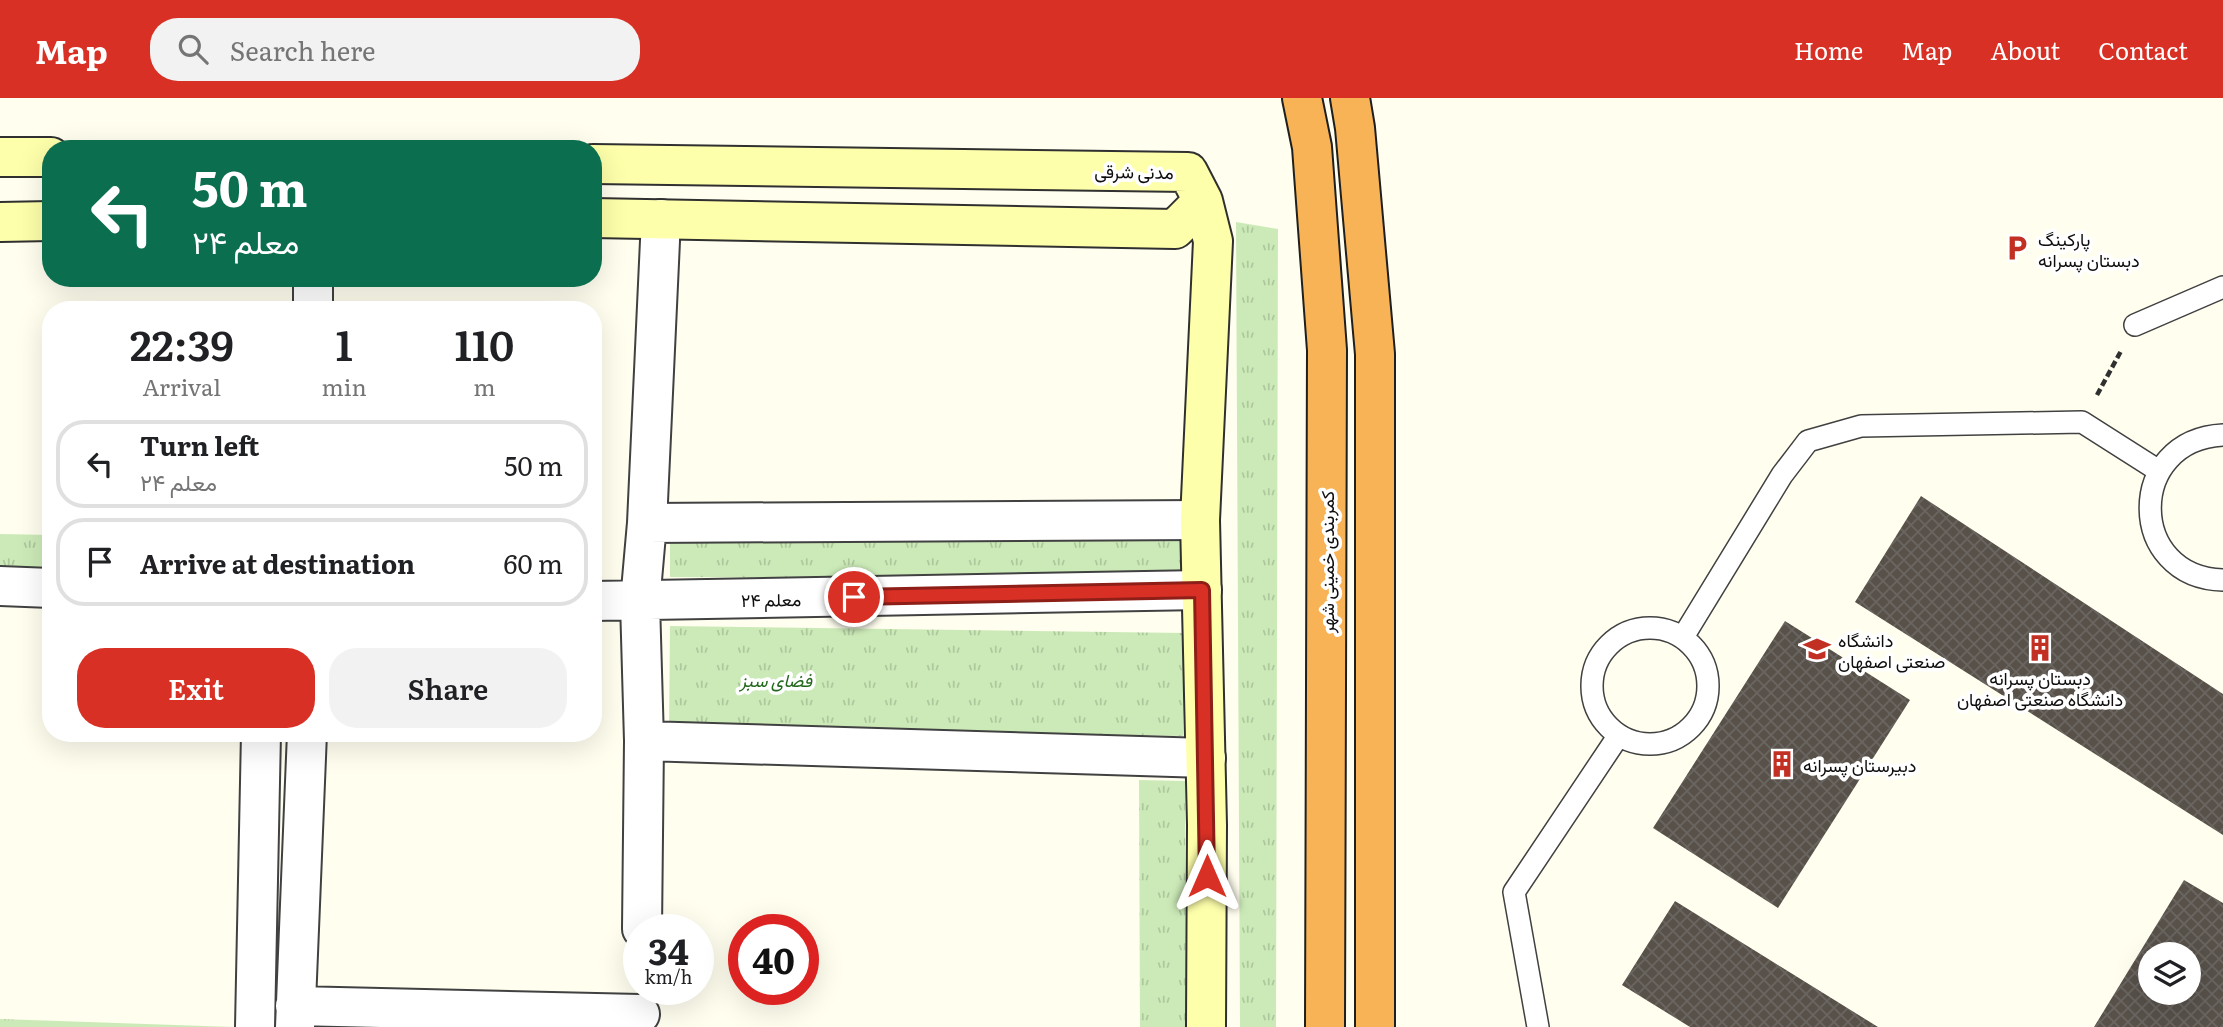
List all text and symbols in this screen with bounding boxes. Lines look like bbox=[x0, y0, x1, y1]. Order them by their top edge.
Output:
search box bbox=[150, 18, 640, 81]
text: Map bbox=[35, 25, 108, 74]
icon: search bbox=[174, 30, 212, 68]
text: Search here bbox=[230, 30, 376, 69]
text: Home bbox=[1794, 32, 1863, 67]
text: Map bbox=[1901, 32, 1952, 67]
text: About bbox=[1990, 32, 2060, 67]
text: Contact bbox=[2098, 32, 2188, 67]
text: 50 m bbox=[192, 149, 308, 222]
street label: مدنی شرقی bbox=[1094, 157, 1174, 185]
icon: left bbox=[77, 168, 168, 259]
text: معلم ۲۴ bbox=[192, 216, 299, 264]
place label: پارکینگ دبستان پسرانه bbox=[2038, 225, 2140, 273]
parking icon: پارکینگ دبستان پسرانه bbox=[2002, 233, 2032, 263]
text: 22:39 bbox=[130, 312, 234, 374]
text: 1 bbox=[336, 312, 353, 374]
text: 110 bbox=[455, 312, 514, 374]
text: Arrival bbox=[142, 369, 221, 403]
text: min bbox=[322, 369, 367, 403]
text: m bbox=[473, 369, 496, 403]
text: Turn left bbox=[140, 425, 259, 464]
icon: left bbox=[81, 445, 119, 483]
text: 50 m bbox=[504, 445, 563, 484]
text: معلم ۲۴ bbox=[140, 464, 217, 498]
street label: کمربندی خمینی شهر bbox=[1313, 491, 1340, 634]
icon: arrive bbox=[81, 543, 119, 581]
text: Arrive at destination bbox=[140, 543, 415, 582]
text: 60 m bbox=[504, 543, 563, 582]
pin bbox=[824, 567, 884, 627]
icon: arrive bbox=[835, 578, 873, 616]
street label: معلم ۲۴ bbox=[741, 585, 801, 613]
place label: دانشگاه صنعتی اصفهان bbox=[1838, 626, 1945, 674]
building icon: دبستان پسرانه دانشگاه صنعتی اصفهان bbox=[2025, 633, 2055, 663]
school or university icon: دانشگاه صنعتی اصفهان bbox=[1802, 634, 1832, 664]
button: Exit bbox=[77, 648, 315, 728]
button: Share bbox=[329, 648, 567, 728]
place label: دبستان پسرانه دانشگاه صنعتی اصفهان bbox=[1957, 664, 2123, 712]
park label: فضای سبز bbox=[739, 666, 813, 693]
building icon: دبیرستان پسرانه bbox=[1767, 749, 1797, 779]
place label: دبیرستان پسرانه bbox=[1803, 751, 1916, 778]
position arrow bbox=[1170, 839, 1244, 913]
speed limit sign: 40 bbox=[728, 914, 819, 1005]
text: 34 bbox=[648, 924, 689, 976]
map controls bbox=[2138, 942, 2201, 1005]
button: layers bbox=[2138, 942, 2201, 1005]
text: km/h bbox=[645, 963, 692, 990]

